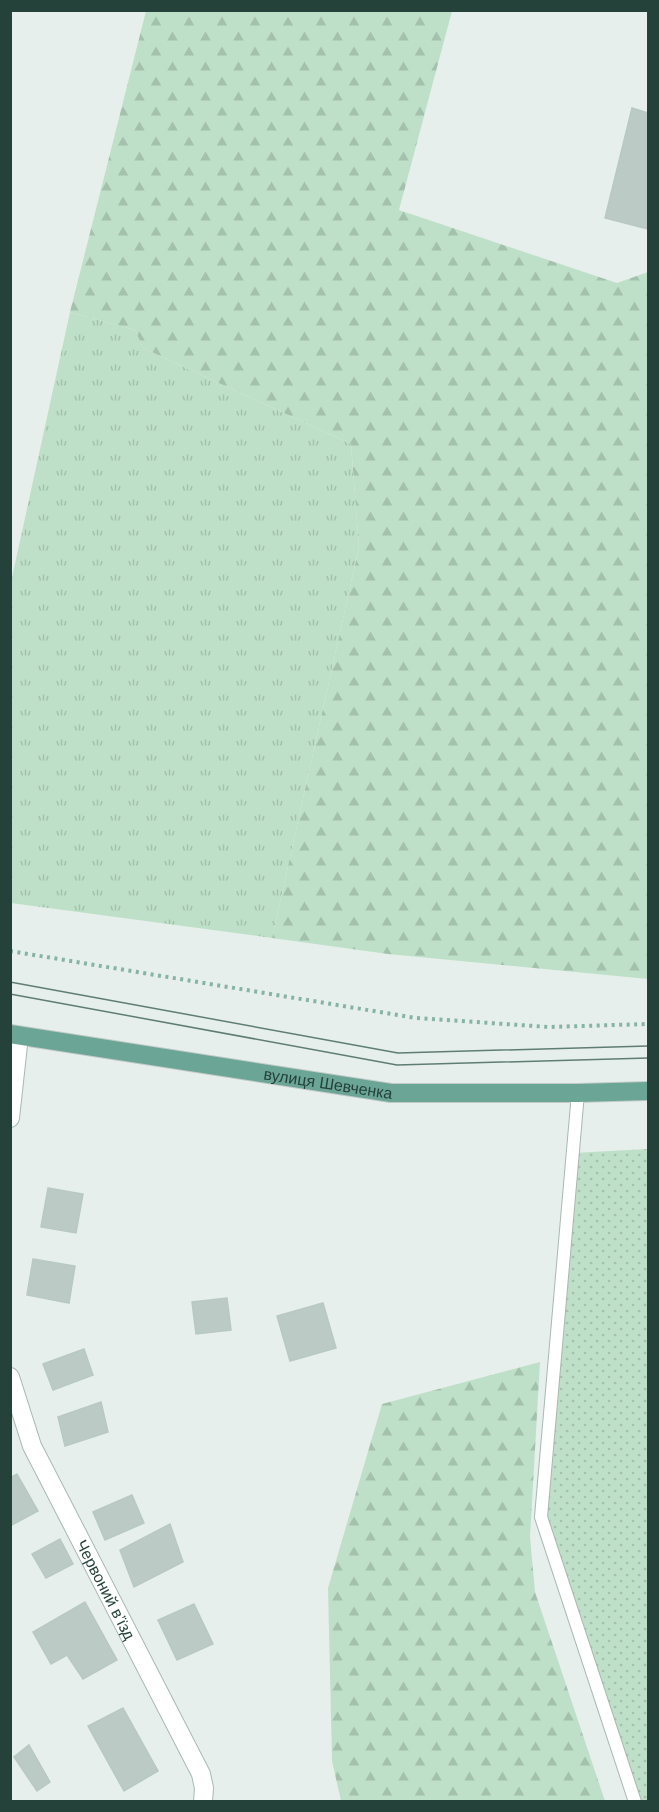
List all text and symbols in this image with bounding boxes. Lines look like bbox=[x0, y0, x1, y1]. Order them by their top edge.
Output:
street label: вулиця Шевченка bbox=[263, 1065, 394, 1102]
street label: Червоний в’їзд bbox=[73, 1537, 139, 1643]

